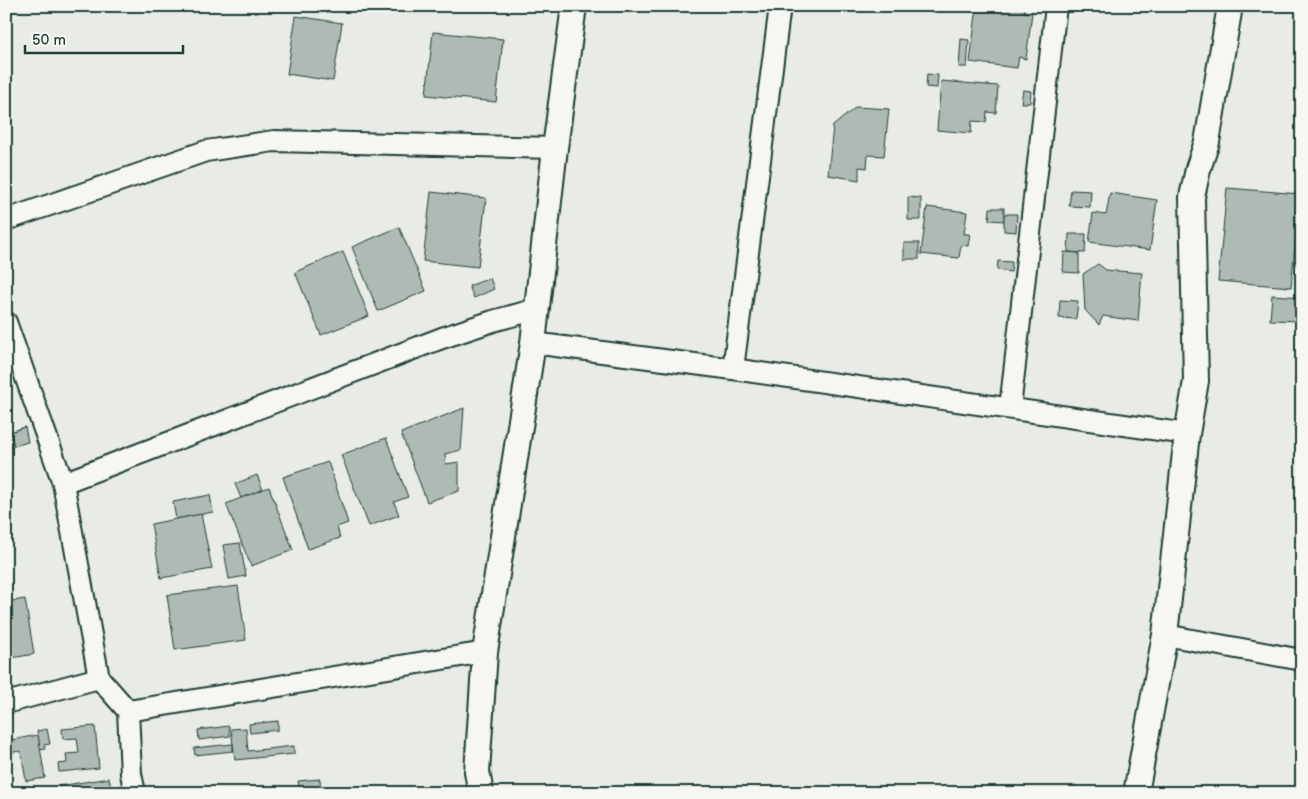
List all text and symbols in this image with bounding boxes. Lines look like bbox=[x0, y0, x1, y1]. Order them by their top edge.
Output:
scale bar bbox=[25, 22, 182, 54]
text: 50 m bbox=[32, 31, 66, 50]

